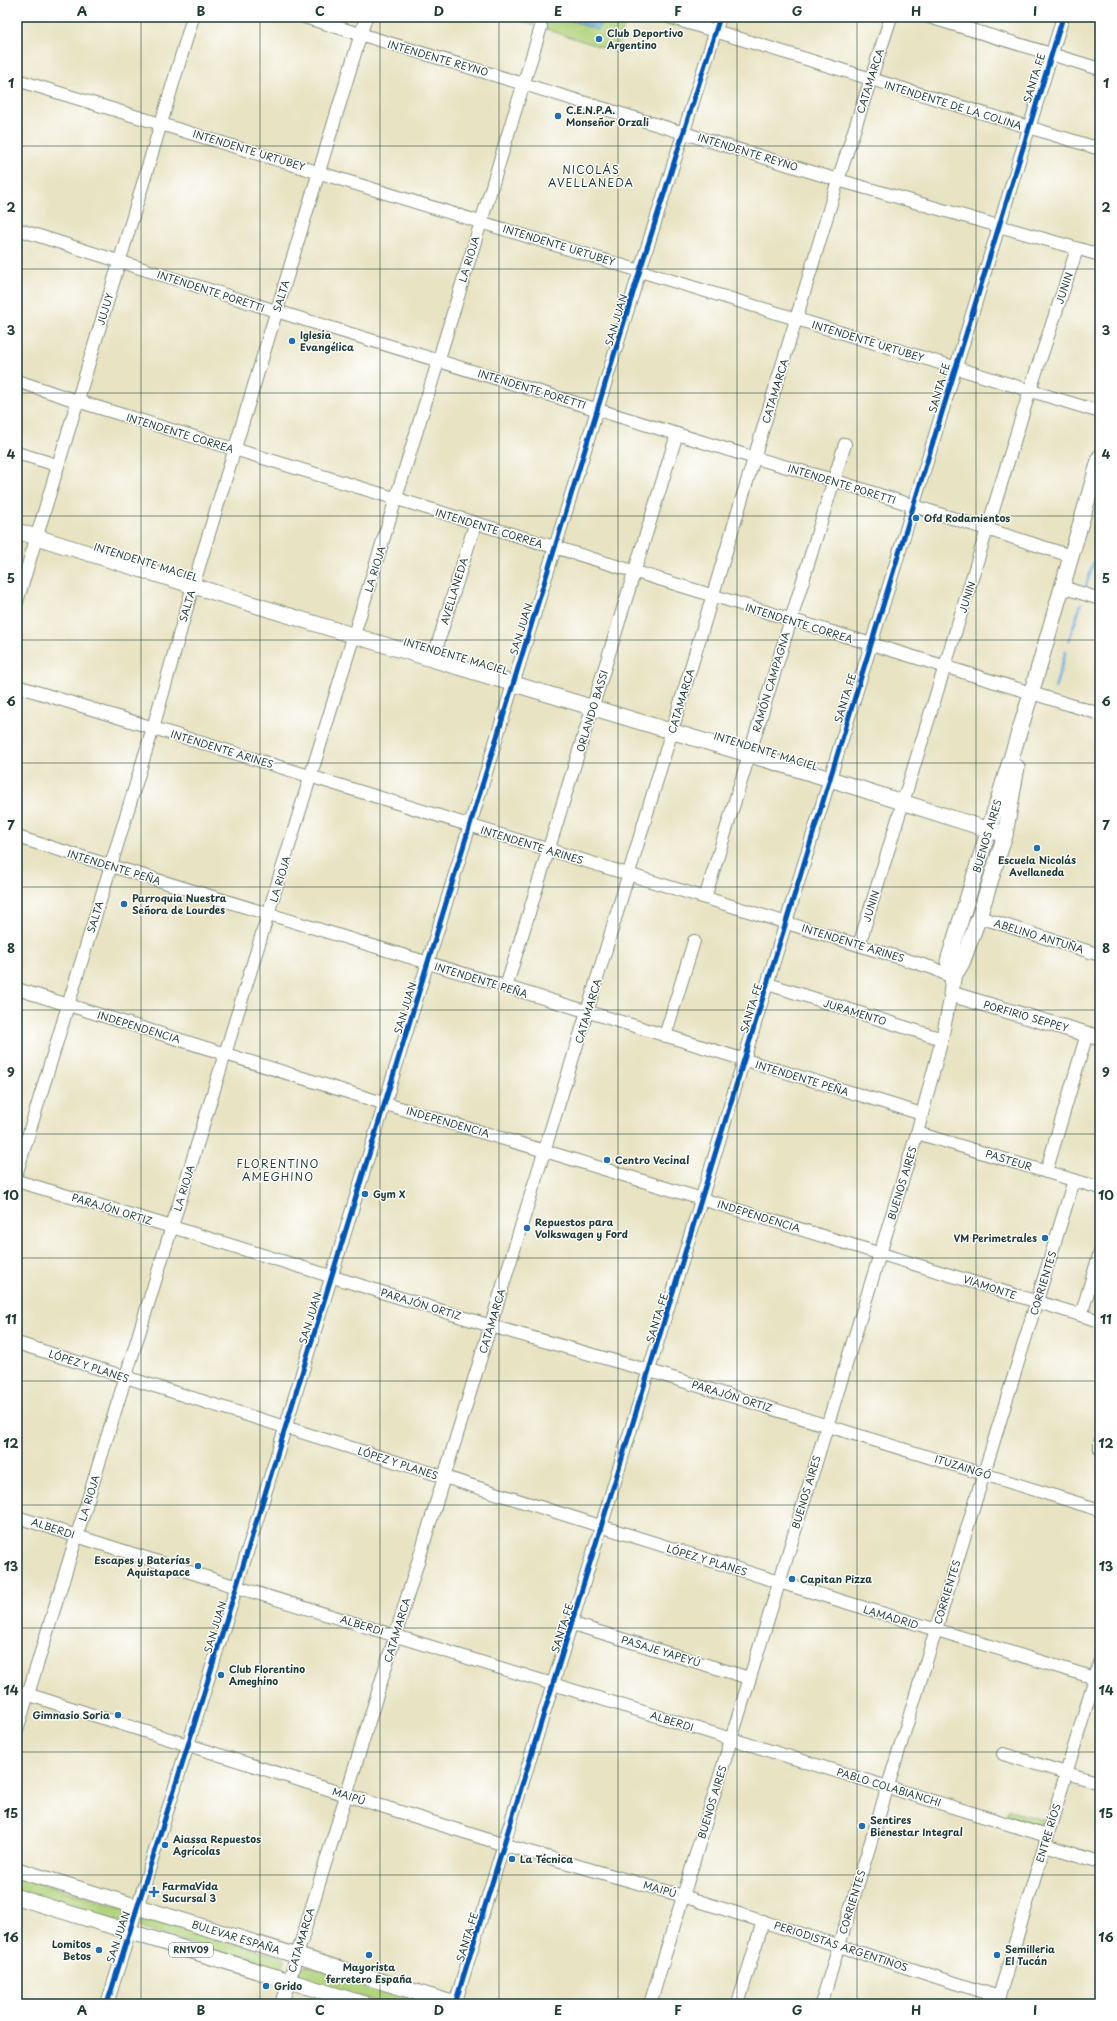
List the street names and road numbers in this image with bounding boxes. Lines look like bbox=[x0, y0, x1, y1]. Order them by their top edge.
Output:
street label: INTENDENTE REYNO bbox=[386, 36, 490, 79]
street label: CATAMARCA bbox=[852, 46, 887, 115]
street label: SANTA FE bbox=[1019, 51, 1048, 105]
street label: INTENDENTE DE LA COLINA bbox=[883, 76, 1024, 133]
street label: INTENDENTE URTUBEY bbox=[191, 125, 308, 174]
street label: INTENDENTE REYNO bbox=[696, 129, 800, 174]
street label: INTENDENTE URTUBEY bbox=[501, 220, 618, 269]
street label: LA RIOJA bbox=[454, 234, 483, 284]
street label: INTENDENTE PORETTI bbox=[155, 266, 267, 315]
street label: JUNIN bbox=[1051, 270, 1076, 306]
street label: SALTA bbox=[269, 278, 293, 314]
street label: JUJUY bbox=[93, 291, 116, 327]
street label: SAN JUAN bbox=[601, 292, 631, 348]
street label: INTENDENTE URTUBEY bbox=[810, 316, 927, 365]
street label: CATAMARCA bbox=[758, 356, 792, 425]
street label: SANTA FE bbox=[924, 361, 953, 415]
street label: INTENDENTE PORETTI bbox=[476, 365, 588, 412]
street label: INTENDENTE CORREA bbox=[125, 409, 236, 456]
street label: INTENDENTE PORETTI bbox=[786, 460, 898, 507]
street label: INTENDENTE CORREA bbox=[434, 504, 545, 551]
street label: INTENDENTE MACIEL bbox=[92, 538, 201, 585]
street label: LA RIOJA bbox=[360, 544, 389, 594]
street label: AVELLANEDA bbox=[436, 555, 471, 626]
street label: JUNIN bbox=[955, 579, 978, 615]
street label: SALTA bbox=[175, 588, 198, 624]
street label: INTENDENTE CORREA bbox=[744, 599, 855, 646]
street label: SAN JUAN bbox=[506, 601, 536, 657]
street label: RAMÓN CAMPAGNA bbox=[748, 629, 793, 734]
street label: INTENDENTE MACIEL bbox=[402, 633, 511, 678]
street label: CATAMARCA bbox=[664, 666, 698, 735]
street label: ORLANDO BASSI bbox=[572, 668, 611, 754]
street label: SANTA FE bbox=[830, 671, 859, 725]
street label: INTENDENTE ARINES bbox=[169, 726, 275, 771]
street label: INTENDENTE MACIEL bbox=[712, 727, 821, 774]
street label: BUENOS AIRES bbox=[968, 797, 1005, 874]
street label: INTENDENTE ARINES bbox=[479, 822, 585, 867]
street label: INTENDENTE PEÑA bbox=[66, 845, 163, 888]
street label: LA RIOJA bbox=[265, 854, 294, 904]
street label: JUNIN bbox=[859, 888, 882, 924]
street label: SALTA bbox=[83, 899, 107, 935]
street label: ABELINO ANTUÑA bbox=[992, 915, 1086, 956]
street label: INTENDENTE ARINES bbox=[800, 920, 906, 965]
street label: INTENDENTE PEÑA bbox=[433, 958, 530, 1001]
street label: CATAMARCA bbox=[571, 976, 605, 1045]
street label: SAN JUAN bbox=[390, 980, 420, 1036]
street label: SANTA FE bbox=[736, 981, 765, 1035]
street label: JURAMENTO bbox=[822, 995, 889, 1028]
street label: PORFIRIO SEPPEY bbox=[982, 996, 1071, 1035]
street label: INDEPENDENCIA bbox=[96, 1007, 183, 1046]
street label: INTENDENTE PEÑA bbox=[754, 1056, 851, 1099]
street label: INDEPENDENCIA bbox=[405, 1102, 492, 1141]
street label: BUENOS AIRES bbox=[883, 1144, 920, 1221]
street label: PASTEUR bbox=[984, 1145, 1034, 1174]
street label: LA RIOJA bbox=[169, 1163, 198, 1213]
street label: PARAJÓN ORTIZ bbox=[70, 1189, 155, 1228]
street label: INDEPENDENCIA bbox=[716, 1196, 803, 1235]
street label: CORRIENTES bbox=[1026, 1249, 1059, 1317]
street label: VIAMONTE bbox=[961, 1271, 1019, 1302]
street label: PARAJÓN ORTIZ bbox=[379, 1284, 464, 1323]
street label: CATAMARCA bbox=[475, 1286, 509, 1355]
street label: SAN JUAN bbox=[295, 1290, 325, 1346]
street label: SANTA FE bbox=[642, 1291, 671, 1345]
street label: LÓPEZ Y PLANES bbox=[47, 1345, 131, 1386]
street label: PARAJÓN ORTIZ bbox=[690, 1376, 775, 1415]
street label: LÓPEZ Y PLANES bbox=[356, 1442, 440, 1483]
street label: ITUZAINGÓ bbox=[933, 1451, 993, 1482]
street label: BUENOS AIRES bbox=[787, 1453, 824, 1530]
street label: LA RIOJA bbox=[74, 1473, 103, 1523]
street label: ALBERDI bbox=[30, 1513, 77, 1542]
street label: LÓPEZ Y PLANES bbox=[665, 1540, 749, 1579]
street label: CORRIENTES bbox=[930, 1558, 963, 1626]
street label: CATAMARCA bbox=[380, 1595, 414, 1664]
street label: SAN JUAN bbox=[200, 1599, 230, 1655]
street label: SANTA FE bbox=[547, 1601, 576, 1655]
street label: LAMADRID bbox=[862, 1601, 921, 1632]
street label: ALBERDI bbox=[339, 1611, 386, 1638]
street label: PASAJE YAPEYÚ bbox=[620, 1631, 703, 1670]
street label: ALBERDI bbox=[649, 1707, 696, 1734]
street label: BUENOS AIRES bbox=[693, 1763, 730, 1840]
street label: PABLO COLABIANCHI bbox=[835, 1763, 943, 1810]
street label: MAIPÚ bbox=[331, 1783, 368, 1808]
street label: ENTRE RÍOS bbox=[1031, 1802, 1064, 1864]
street label: CORRIENTES bbox=[835, 1868, 868, 1936]
street label: MAIPÚ bbox=[642, 1877, 679, 1900]
street label: CATAMARCA bbox=[284, 1905, 318, 1974]
street label: SAN JUAN bbox=[102, 1909, 133, 1965]
street label: SANTA FE bbox=[452, 1910, 481, 1964]
street label: BULEVAR ESPAÑA bbox=[190, 1916, 283, 1957]
street label: PERIODISTAS ARGENTINOS bbox=[772, 1917, 910, 1974]
road number: RN1V09 bbox=[169, 1943, 213, 1957]

